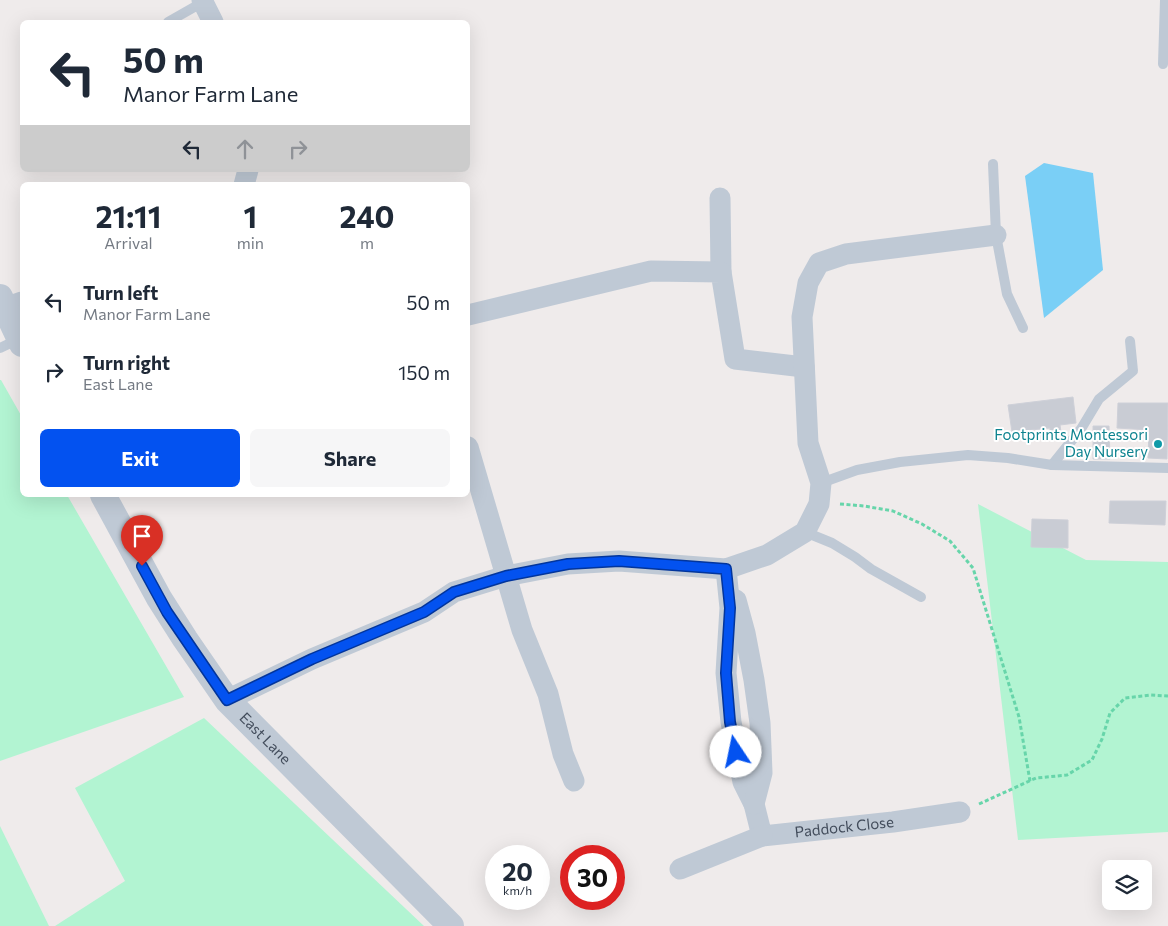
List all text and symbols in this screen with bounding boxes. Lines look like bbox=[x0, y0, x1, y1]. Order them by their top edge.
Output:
text: 50 m bbox=[123, 37, 204, 80]
icon: left bbox=[40, 40, 105, 105]
text: Manor Farm Lane bbox=[123, 80, 298, 107]
icon: left bbox=[178, 135, 206, 163]
icon: ahead bbox=[231, 135, 259, 163]
icon: right bbox=[284, 135, 312, 163]
text: 21:11 bbox=[96, 197, 161, 234]
text: 1 bbox=[244, 197, 257, 234]
text: 240 bbox=[339, 197, 394, 234]
text: Arrival bbox=[104, 233, 153, 252]
text: min bbox=[237, 233, 264, 252]
text: m bbox=[360, 233, 374, 252]
text: Turn left bbox=[83, 281, 158, 304]
icon: left bbox=[40, 288, 68, 316]
text: 50 m bbox=[406, 291, 450, 314]
text: Manor Farm Lane bbox=[83, 304, 211, 323]
text: Turn right bbox=[83, 351, 170, 374]
icon: right bbox=[40, 358, 68, 386]
text: 150 m bbox=[398, 361, 450, 384]
text: East Lane bbox=[83, 374, 153, 393]
place label: Footprints Montessori Day Nursery bbox=[994, 425, 1148, 460]
button: Exit bbox=[40, 429, 240, 487]
button: Share bbox=[250, 429, 450, 487]
marker: Footprints Montessori Day Nursery bbox=[1152, 438, 1164, 450]
pin bbox=[121, 515, 163, 566]
icon: arrive bbox=[128, 522, 156, 550]
street label: East Lane bbox=[236, 708, 295, 767]
position arrow bbox=[709, 725, 761, 777]
street label: Paddock Close bbox=[794, 812, 895, 840]
speed limit sign: 30 bbox=[560, 845, 625, 910]
text: 20 bbox=[502, 856, 533, 886]
map controls bbox=[1102, 860, 1152, 910]
button: layers bbox=[1102, 860, 1152, 910]
text: km/h bbox=[503, 883, 532, 897]

